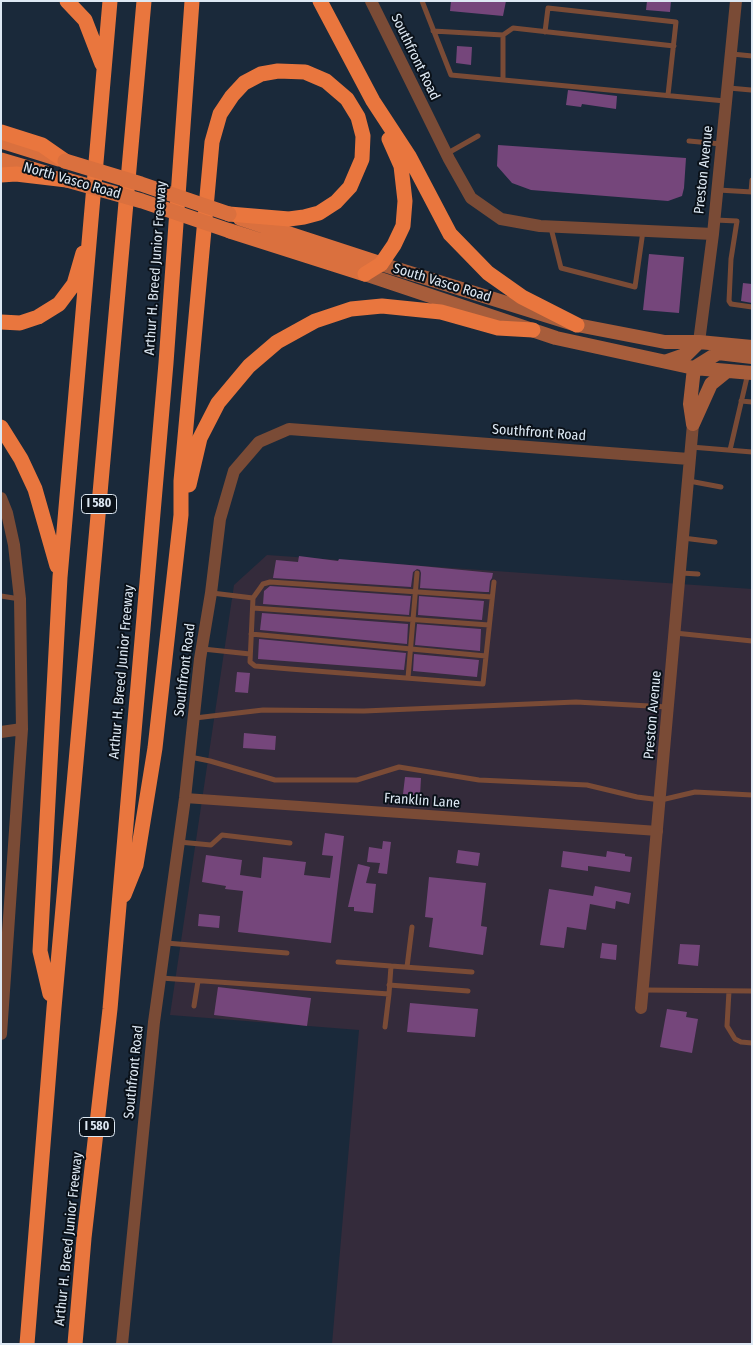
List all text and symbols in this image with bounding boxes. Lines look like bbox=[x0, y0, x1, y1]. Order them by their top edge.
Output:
street label: Southfront Road bbox=[387, 11, 443, 103]
street label: Preston Avenue bbox=[691, 125, 717, 215]
street label: North Vasco Road bbox=[21, 159, 123, 203]
street label: Arthur H. Breed Junior Freeway bbox=[142, 180, 170, 356]
street label: South Vasco Road bbox=[391, 260, 493, 306]
street label: Southfront Road bbox=[492, 421, 586, 445]
road number: I 580 bbox=[82, 494, 116, 514]
street label: Arthur H. Breed Junior Freeway bbox=[106, 584, 138, 760]
street label: Southfront Road bbox=[171, 622, 199, 718]
street label: Preston Avenue bbox=[641, 670, 665, 760]
street label: Franklin Lane bbox=[384, 790, 460, 812]
street label: Southfront Road bbox=[121, 1024, 147, 1120]
road number: I 580 bbox=[80, 1118, 114, 1136]
street label: Arthur H. Breed Junior Freeway bbox=[52, 1151, 86, 1327]

